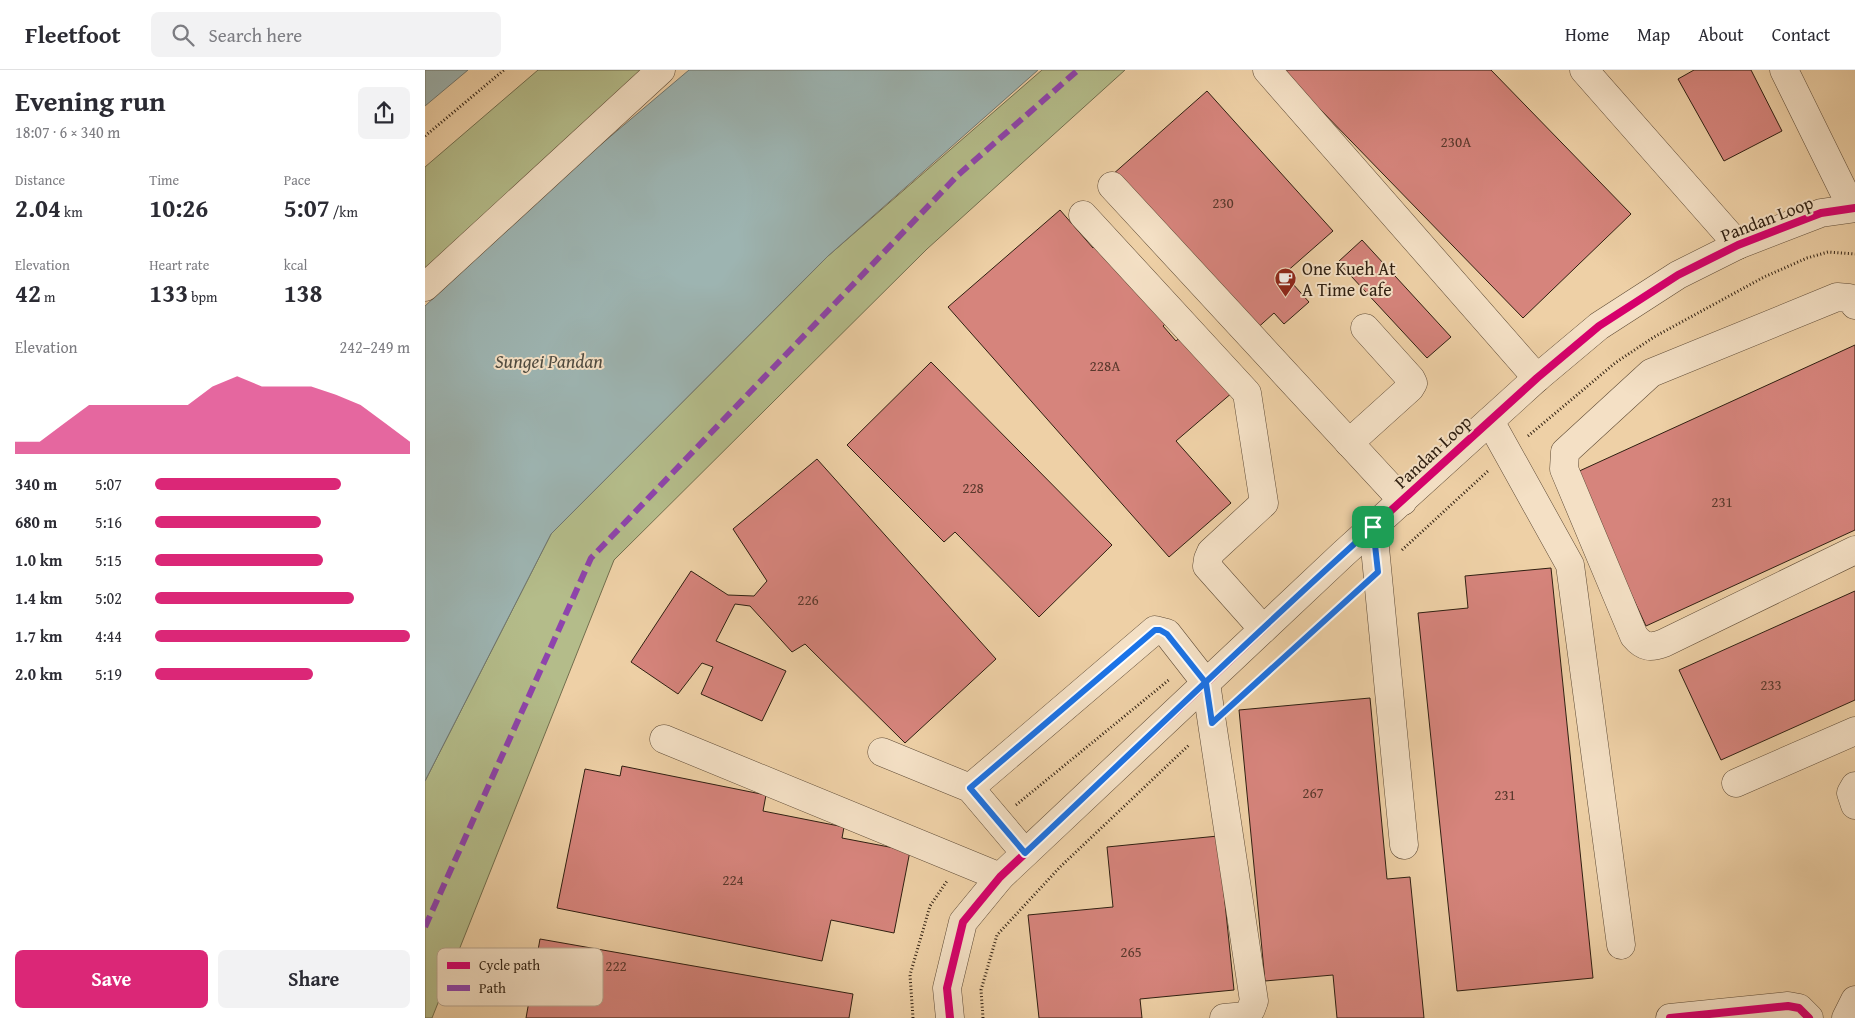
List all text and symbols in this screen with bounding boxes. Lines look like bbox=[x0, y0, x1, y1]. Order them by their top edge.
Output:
search box bbox=[151, 12, 501, 57]
text: Fleetfoot bbox=[25, 17, 121, 52]
icon: search bbox=[169, 21, 197, 49]
text: Search here bbox=[209, 21, 302, 49]
text: Home bbox=[1565, 21, 1609, 48]
text: Map bbox=[1637, 21, 1670, 48]
text: About bbox=[1698, 21, 1744, 48]
text: Contact bbox=[1772, 21, 1830, 48]
text: Evening run bbox=[15, 80, 166, 121]
button: share bbox=[358, 87, 410, 139]
text: 18:07 · 6 × 340 m bbox=[15, 120, 120, 144]
house number: 230A bbox=[1441, 131, 1471, 152]
text: Distance bbox=[15, 170, 65, 190]
text: Time bbox=[149, 170, 179, 190]
text: Pace bbox=[284, 170, 311, 190]
street label: Pandan Loop bbox=[1717, 188, 1817, 249]
text: 2.04 bbox=[15, 190, 61, 226]
text: 10:26 bbox=[149, 190, 208, 226]
text: 5:07 bbox=[284, 190, 330, 226]
house number: 230 bbox=[1212, 192, 1234, 213]
text: km bbox=[61, 202, 83, 222]
text: /km bbox=[330, 202, 358, 222]
text: Elevation bbox=[15, 255, 70, 275]
text: Heart rate bbox=[149, 255, 209, 275]
text: kcal bbox=[284, 255, 308, 275]
place label: One Kueh At A Time Cafe bbox=[1302, 255, 1396, 303]
cafe icon: One Kueh At A Time Cafe bbox=[1274, 267, 1298, 298]
text: 42 bbox=[15, 275, 41, 311]
text: 133 bbox=[149, 275, 188, 311]
text: 138 bbox=[284, 275, 323, 311]
text: m bbox=[41, 287, 55, 307]
text: bpm bbox=[188, 287, 218, 307]
text: Elevation bbox=[15, 335, 78, 359]
text: 242–249 m bbox=[340, 335, 410, 359]
water label: Sungei Pandan bbox=[495, 347, 603, 375]
house number: 228A bbox=[1090, 355, 1120, 376]
street label: Pandan Loop bbox=[1388, 408, 1478, 495]
text: 340 m bbox=[15, 472, 57, 496]
text: 5:07 bbox=[95, 472, 122, 496]
house number: 228 bbox=[962, 477, 984, 498]
house number: 231 bbox=[1711, 491, 1733, 512]
pin bbox=[1352, 506, 1394, 548]
text: 680 m bbox=[15, 510, 57, 534]
text: 5:16 bbox=[95, 510, 122, 534]
icon: arrive bbox=[1359, 513, 1387, 541]
text: 1.0 km bbox=[15, 548, 62, 572]
text: 5:15 bbox=[95, 548, 122, 572]
text: 1.4 km bbox=[15, 586, 62, 610]
text: 5:02 bbox=[95, 586, 122, 610]
house number: 226 bbox=[797, 589, 819, 610]
text: 1.7 km bbox=[15, 624, 62, 648]
text: 4:44 bbox=[95, 624, 122, 648]
text: 2.0 km bbox=[15, 662, 62, 686]
text: 5:19 bbox=[95, 662, 122, 686]
house number: 233 bbox=[1760, 674, 1782, 695]
house number: 267 bbox=[1302, 782, 1324, 803]
house number: 231 bbox=[1494, 784, 1516, 805]
house number: 224 bbox=[722, 869, 744, 890]
house number: 265 bbox=[1120, 941, 1142, 962]
legend bbox=[437, 948, 603, 1006]
button: Save bbox=[15, 950, 208, 1008]
button: Share bbox=[218, 950, 410, 1008]
text: Cycle path bbox=[479, 955, 540, 975]
house number: 222 bbox=[605, 955, 627, 976]
text: Path bbox=[479, 978, 506, 998]

